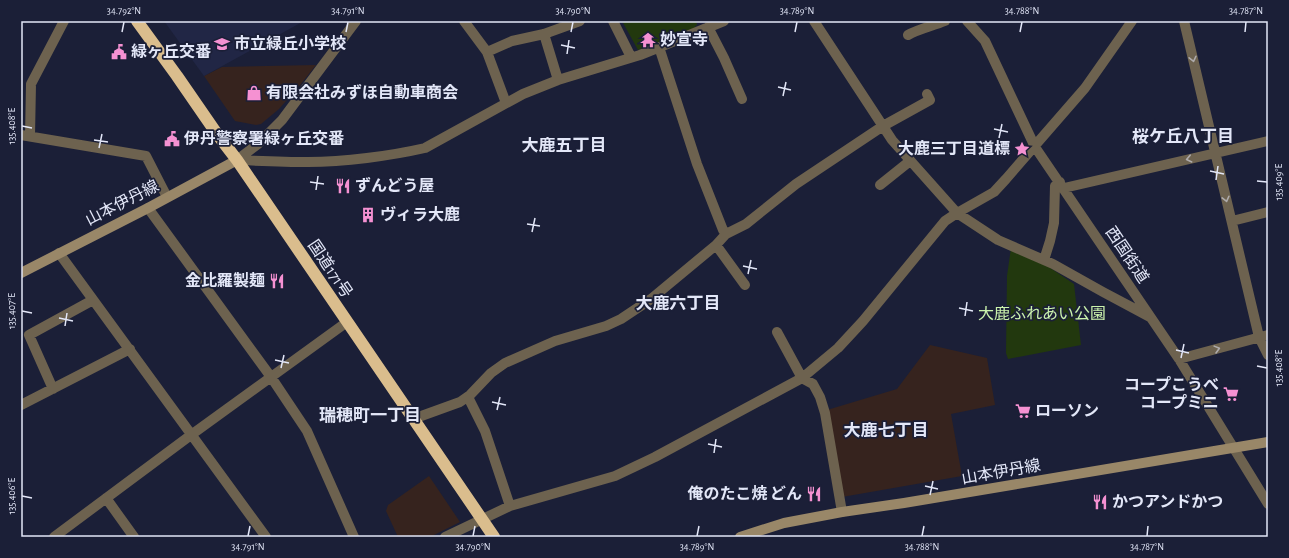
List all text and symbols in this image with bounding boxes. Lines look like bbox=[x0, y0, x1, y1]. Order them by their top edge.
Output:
text: 34.792°N bbox=[107, 6, 141, 16]
text: 34.791°N bbox=[331, 6, 365, 16]
text: 34.790°N bbox=[555, 6, 591, 16]
text: 34.789°N bbox=[780, 6, 814, 16]
text: 34.788°N bbox=[1005, 6, 1039, 16]
text: 34.787°N bbox=[1229, 6, 1263, 16]
temple icon: 妙宣寺 bbox=[639, 31, 657, 49]
place label: 妙宣寺 bbox=[660, 31, 708, 48]
school or university icon: 市立緑丘小学校 bbox=[213, 35, 231, 53]
place label: 市立緑丘小学校 bbox=[234, 35, 346, 52]
public building icon: 緑ヶ丘交番 bbox=[110, 43, 128, 61]
place label: 緑ヶ丘交番 bbox=[131, 43, 211, 60]
one-way arrow bbox=[1188, 56, 1196, 62]
place label: 有限会社みずほ自動車商会 bbox=[266, 83, 458, 101]
shop icon: 有限会社みずほ自動車商会 bbox=[245, 84, 263, 102]
text: 135.408°E bbox=[7, 108, 17, 144]
district label: 桜ケ丘八丁目 bbox=[1132, 127, 1234, 145]
public building icon: 伊丹警察署緑ヶ丘交番 bbox=[163, 130, 181, 148]
place label: 伊丹警察署緑ヶ丘交番 bbox=[183, 130, 344, 147]
district label: 大鹿五丁目 bbox=[522, 137, 607, 154]
place label: 大鹿三丁目道標 bbox=[898, 140, 1010, 157]
place icon: 大鹿三丁目道標 bbox=[1013, 140, 1031, 158]
one-way arrow bbox=[1186, 154, 1192, 162]
text: 135.409°E bbox=[1274, 164, 1284, 200]
street label: 山本伊丹線 bbox=[82, 177, 161, 228]
restaurant icon: ずんどう屋 bbox=[334, 177, 352, 195]
place label: ずんどう屋 bbox=[355, 177, 435, 194]
one-way arrow bbox=[1221, 195, 1230, 202]
building icon: ヴィラ大鹿 bbox=[359, 206, 377, 224]
place label: ヴィラ大鹿 bbox=[380, 206, 460, 223]
street label: 西国街道 bbox=[1102, 223, 1152, 286]
street label: 国道171号 bbox=[305, 237, 356, 301]
place label: 金比羅製麺 bbox=[185, 271, 265, 289]
restaurant icon: 金比羅製麺 bbox=[268, 272, 286, 290]
text: 135.407°E bbox=[7, 293, 17, 329]
district label: 大鹿六丁目 bbox=[636, 295, 721, 312]
park label: 大鹿ふれあい公園 bbox=[978, 305, 1106, 322]
one-way arrow bbox=[1213, 345, 1220, 354]
text: 135.408°E bbox=[1274, 350, 1284, 386]
place label: コープこうべ コープミニ bbox=[1124, 376, 1219, 411]
supermarket icon: コープこうべ コープミニ bbox=[1222, 385, 1240, 403]
supermarket icon: ローソン bbox=[1014, 402, 1032, 420]
place label: ローソン bbox=[1035, 403, 1099, 419]
district label: 瑞穂町一丁目 bbox=[319, 406, 421, 424]
district label: 大鹿七丁目 bbox=[844, 422, 929, 439]
street label: 山本伊丹線 bbox=[960, 456, 1042, 487]
text: 135.406°E bbox=[7, 478, 17, 514]
place label: 俺のたこ焼 どん bbox=[688, 485, 802, 502]
restaurant icon: 俺のたこ焼 どん bbox=[805, 485, 823, 503]
restaurant icon: かつアンドかつ bbox=[1091, 493, 1109, 511]
place label: かつアンドかつ bbox=[1112, 494, 1223, 510]
text: 34.791°N bbox=[231, 542, 265, 552]
text: 34.790°N bbox=[455, 542, 491, 552]
text: 34.789°N bbox=[680, 542, 714, 552]
text: 34.788°N bbox=[905, 542, 939, 552]
text: 34.787°N bbox=[1130, 542, 1164, 552]

